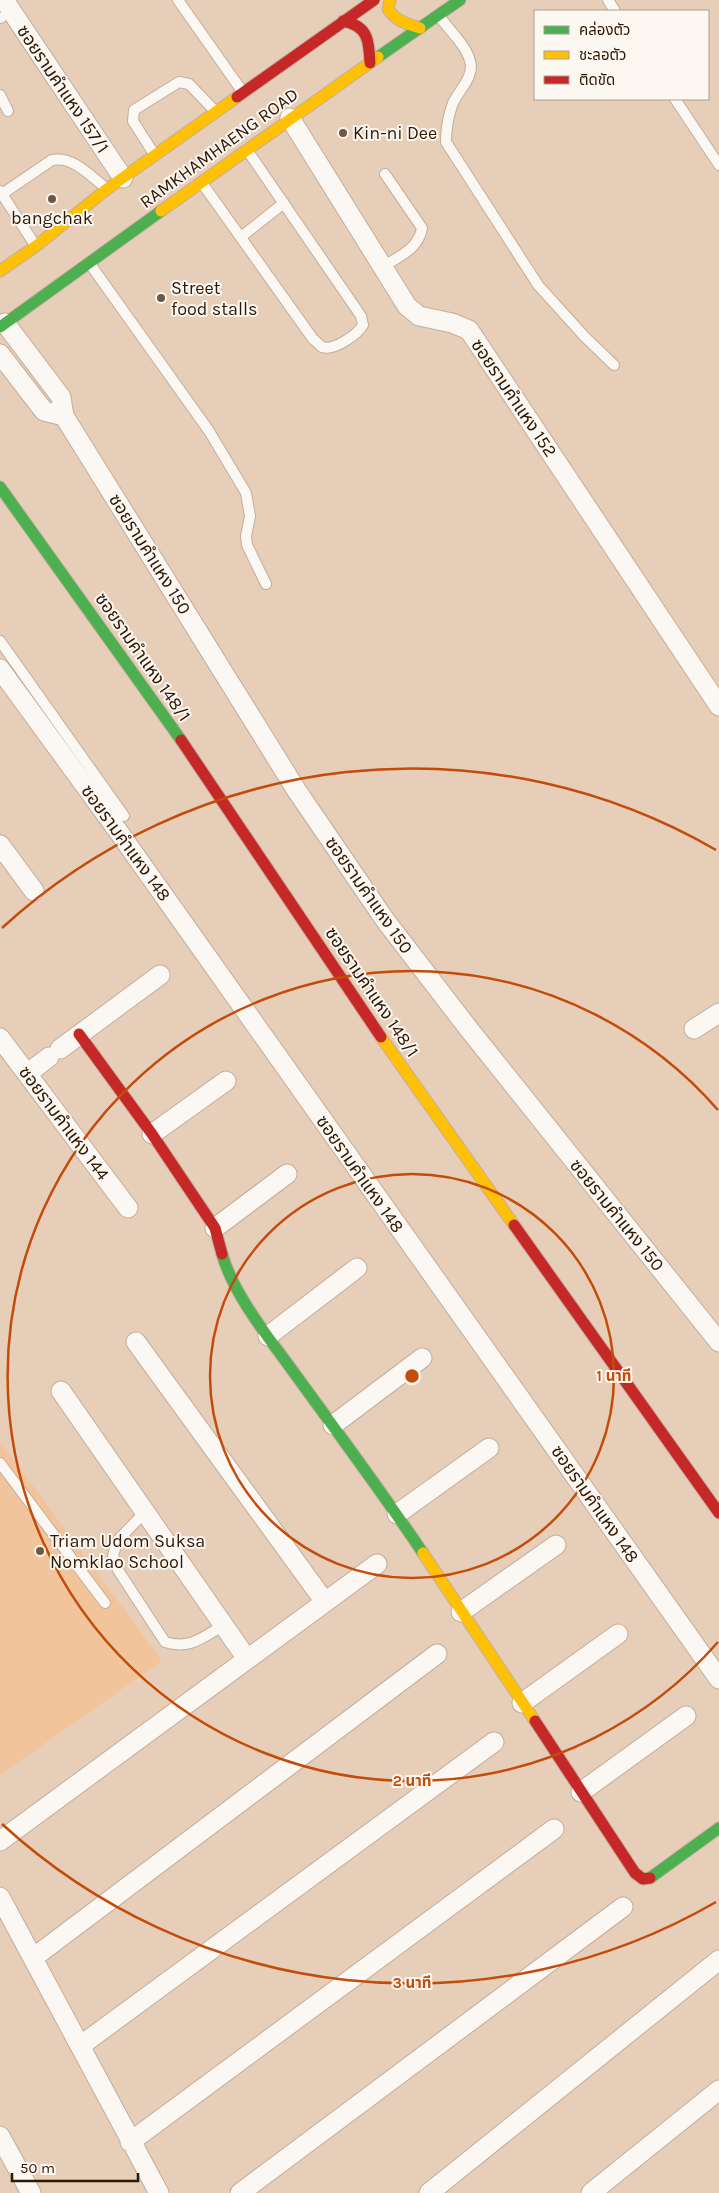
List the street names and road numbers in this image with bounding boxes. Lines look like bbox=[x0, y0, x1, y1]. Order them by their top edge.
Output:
street label: ซอยรามคำแหง 157/1 bbox=[12, 21, 114, 157]
street label: RAMKHAMHAENG ROAD bbox=[135, 83, 303, 213]
street label: ซอยรามคำแหง 152 bbox=[466, 335, 562, 461]
street label: ซอยรามคำแหง 150 bbox=[104, 490, 196, 618]
street label: ซอยรามคำแหง 148/1 bbox=[90, 588, 196, 726]
street label: ซอยรามคำแหง 148 bbox=[76, 781, 176, 905]
street label: ซอยรามคำแหง 150 bbox=[320, 832, 418, 958]
street label: ซอยรามคำแหง 148/1 bbox=[320, 923, 424, 1061]
street label: ซอยรามคำแหง 144 bbox=[14, 1062, 114, 1184]
street label: ซอยรามคำแหง 148 bbox=[311, 1111, 409, 1237]
street label: ซอยรามคำแหง 150 bbox=[565, 1154, 669, 1276]
street label: ซอยรามคำแหง 148 bbox=[546, 1441, 644, 1567]

